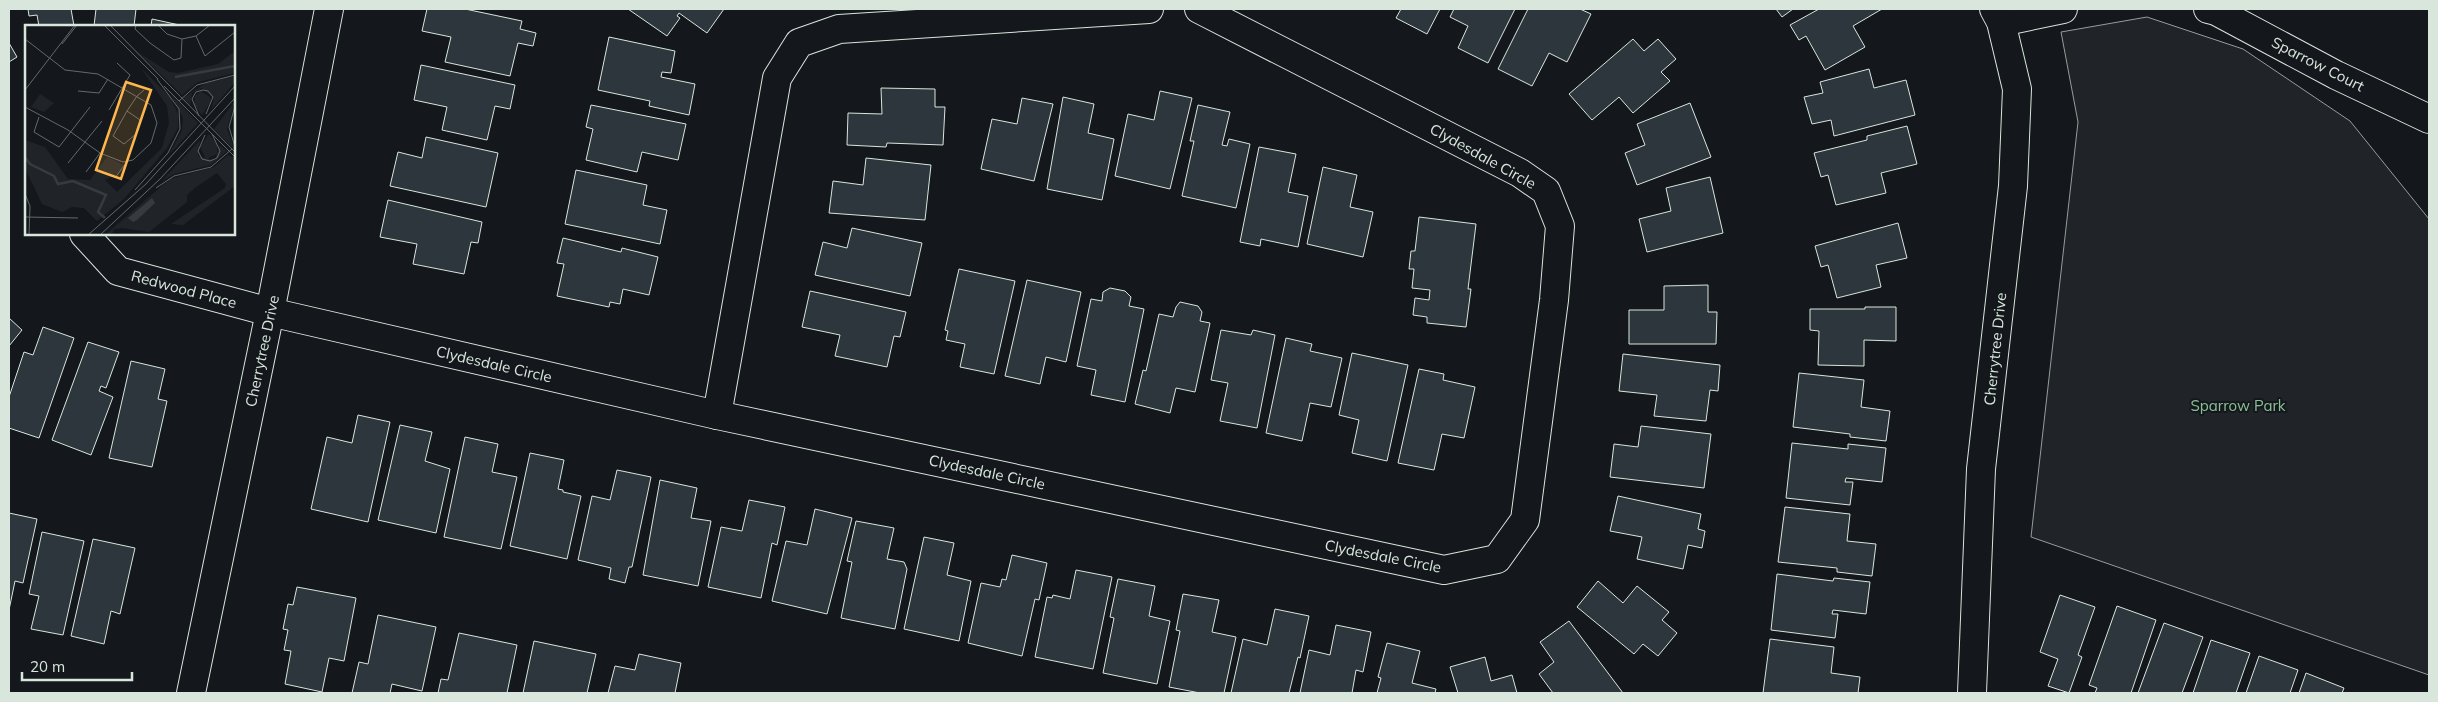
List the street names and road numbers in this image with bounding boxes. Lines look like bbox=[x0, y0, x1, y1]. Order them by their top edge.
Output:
street label: Sparrow Court bbox=[2268, 32, 2368, 96]
street label: Clydesdale Circle bbox=[1427, 119, 1539, 193]
street label: Redwood Place bbox=[129, 266, 239, 312]
street label: Cherrytree Drive bbox=[1980, 291, 2010, 407]
street label: Cherrytree Drive bbox=[241, 293, 283, 409]
street label: Clydesdale Circle bbox=[434, 341, 554, 387]
street label: Clydesdale Circle bbox=[927, 450, 1047, 494]
street label: Clydesdale Circle bbox=[1323, 535, 1443, 577]

